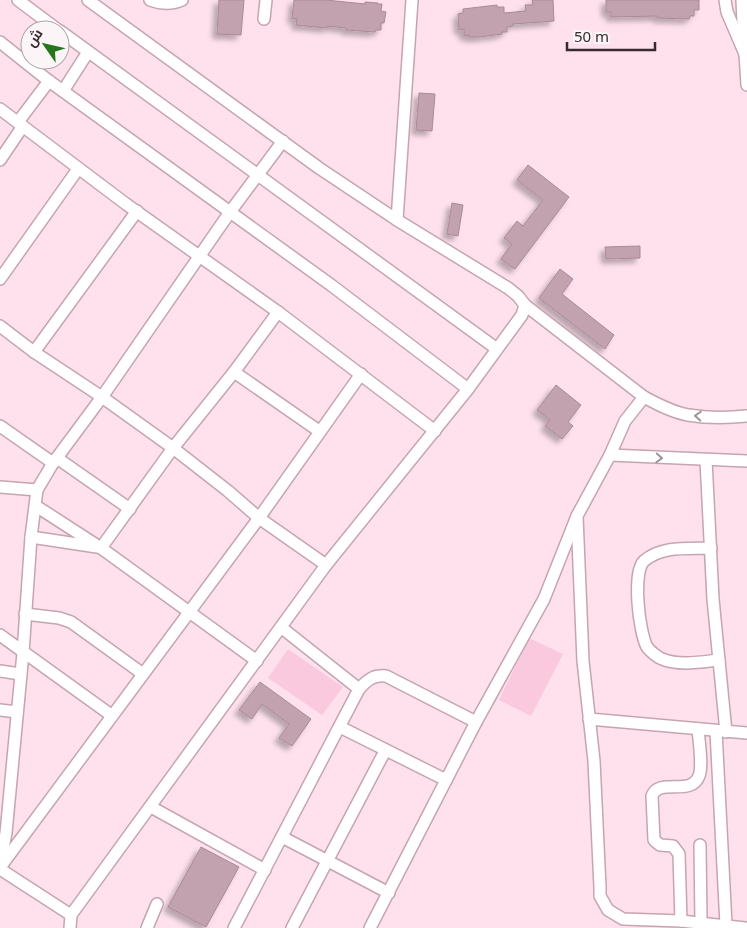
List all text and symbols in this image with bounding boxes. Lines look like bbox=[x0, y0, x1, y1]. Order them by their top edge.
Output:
north arrow bbox=[20, 20, 70, 70]
scale bar bbox=[567, 20, 654, 52]
text: ش bbox=[21, 25, 47, 50]
text: 50 m bbox=[574, 26, 609, 46]
one-way arrow bbox=[694, 410, 702, 421]
one-way arrow bbox=[655, 452, 663, 463]

